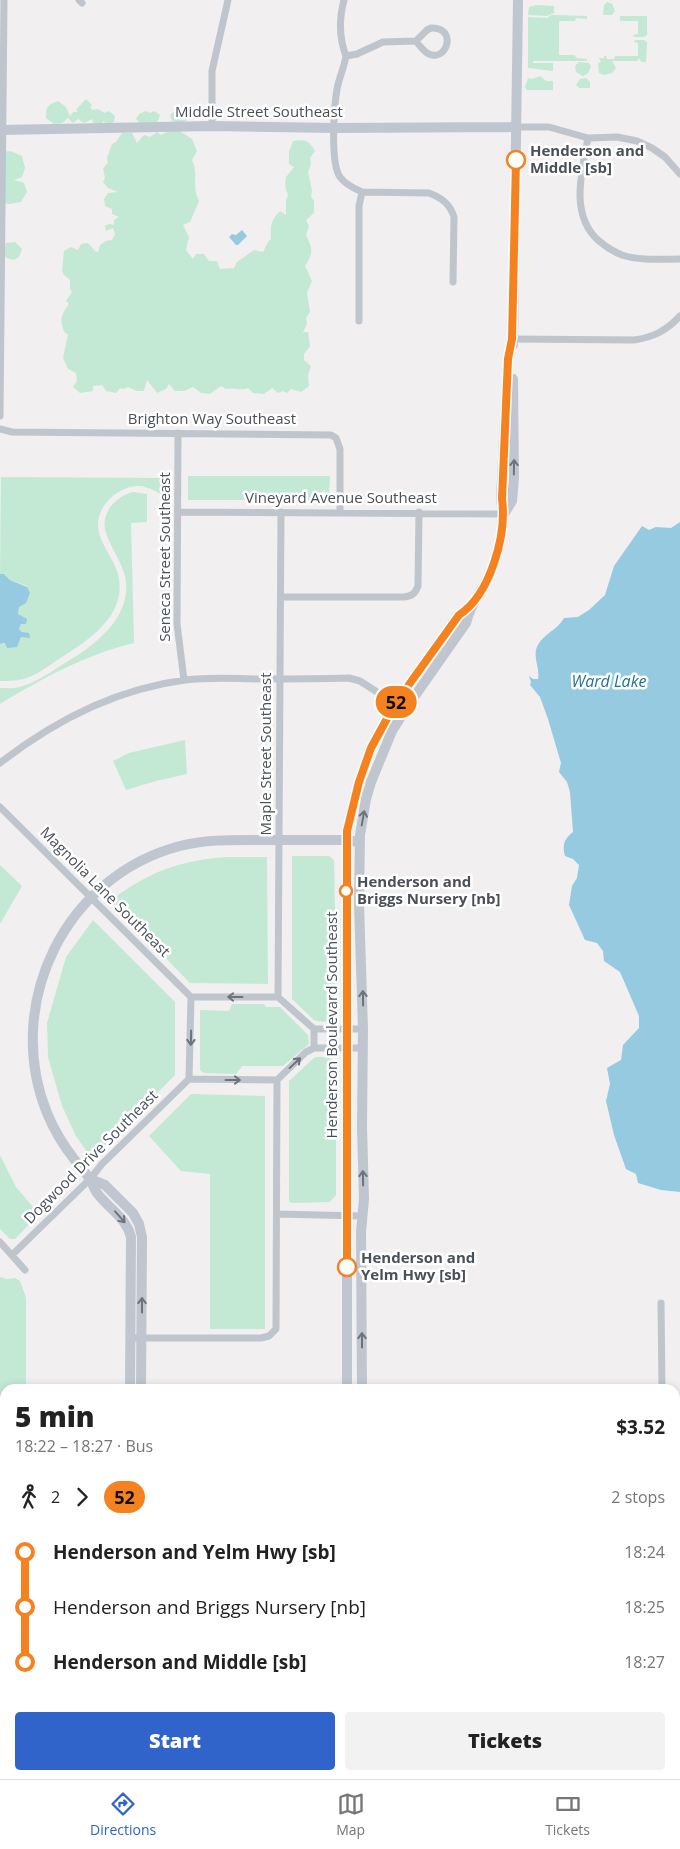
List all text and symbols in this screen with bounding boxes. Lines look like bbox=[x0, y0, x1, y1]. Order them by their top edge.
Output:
street label: Middle Street Southeast bbox=[175, 101, 343, 121]
place label: Henderson and Middle [sb] bbox=[530, 140, 644, 177]
marker: Henderson and Middle [sb] bbox=[506, 150, 526, 170]
street label: Brighton Way Southeast bbox=[128, 408, 296, 428]
one-way arrow bbox=[509, 459, 519, 476]
street label: Seneca Street Southeast bbox=[154, 472, 174, 642]
street label: Vineyard Avenue Southeast bbox=[245, 487, 437, 507]
water label: Ward Lake bbox=[572, 670, 646, 692]
street label: Maple Street Southeast bbox=[255, 672, 275, 836]
line badge: 52 bbox=[374, 686, 418, 718]
text: 52 bbox=[386, 690, 406, 714]
one-way arrow bbox=[359, 810, 369, 826]
street label: Magnolia Lane Southeast bbox=[36, 822, 175, 961]
place label: Henderson and Briggs Nursery [nb] bbox=[357, 871, 500, 908]
marker: Henderson and Briggs Nursery [nb] bbox=[339, 884, 353, 898]
street label: Henderson Boulevard Southeast bbox=[321, 911, 341, 1139]
one-way arrow bbox=[358, 990, 368, 1006]
one-way arrow bbox=[227, 992, 243, 1002]
one-way arrow bbox=[186, 1030, 196, 1046]
one-way arrow bbox=[289, 1057, 301, 1069]
one-way arrow bbox=[225, 1075, 241, 1085]
street label: Dogwood Drive Southeast bbox=[19, 1085, 162, 1228]
one-way arrow bbox=[358, 1170, 368, 1186]
one-way arrow bbox=[114, 1210, 125, 1223]
place label: Henderson and Yelm Hwy [sb] bbox=[361, 1247, 475, 1284]
marker: Henderson and Yelm Hwy [sb] bbox=[337, 1257, 357, 1277]
one-way arrow bbox=[137, 1297, 147, 1314]
one-way arrow bbox=[357, 1332, 367, 1348]
text: 5 min bbox=[15, 1397, 95, 1435]
text: $3.52 bbox=[616, 1414, 665, 1440]
text: 18:22 – 18:27 · Bus bbox=[15, 1435, 153, 1457]
icon: walk bbox=[15, 1483, 43, 1511]
icon: forward bbox=[68, 1483, 96, 1511]
text: 52 bbox=[114, 1485, 135, 1509]
text: 2 bbox=[51, 1486, 60, 1508]
text: 2 stops bbox=[611, 1486, 665, 1508]
text: Henderson and Yelm Hwy [sb] bbox=[53, 1539, 336, 1565]
text: 18:24 bbox=[624, 1541, 665, 1563]
text: Henderson and Briggs Nursery [nb] bbox=[53, 1594, 366, 1620]
text: 18:25 bbox=[624, 1596, 665, 1618]
text: Henderson and Middle [sb] bbox=[53, 1649, 306, 1675]
text: 18:27 bbox=[624, 1651, 665, 1673]
button: Start bbox=[15, 1712, 335, 1770]
button: Tickets bbox=[345, 1712, 665, 1770]
tab: Directions bbox=[90, 1790, 156, 1839]
tab: Map bbox=[336, 1790, 365, 1839]
tab: Tickets bbox=[545, 1790, 590, 1839]

